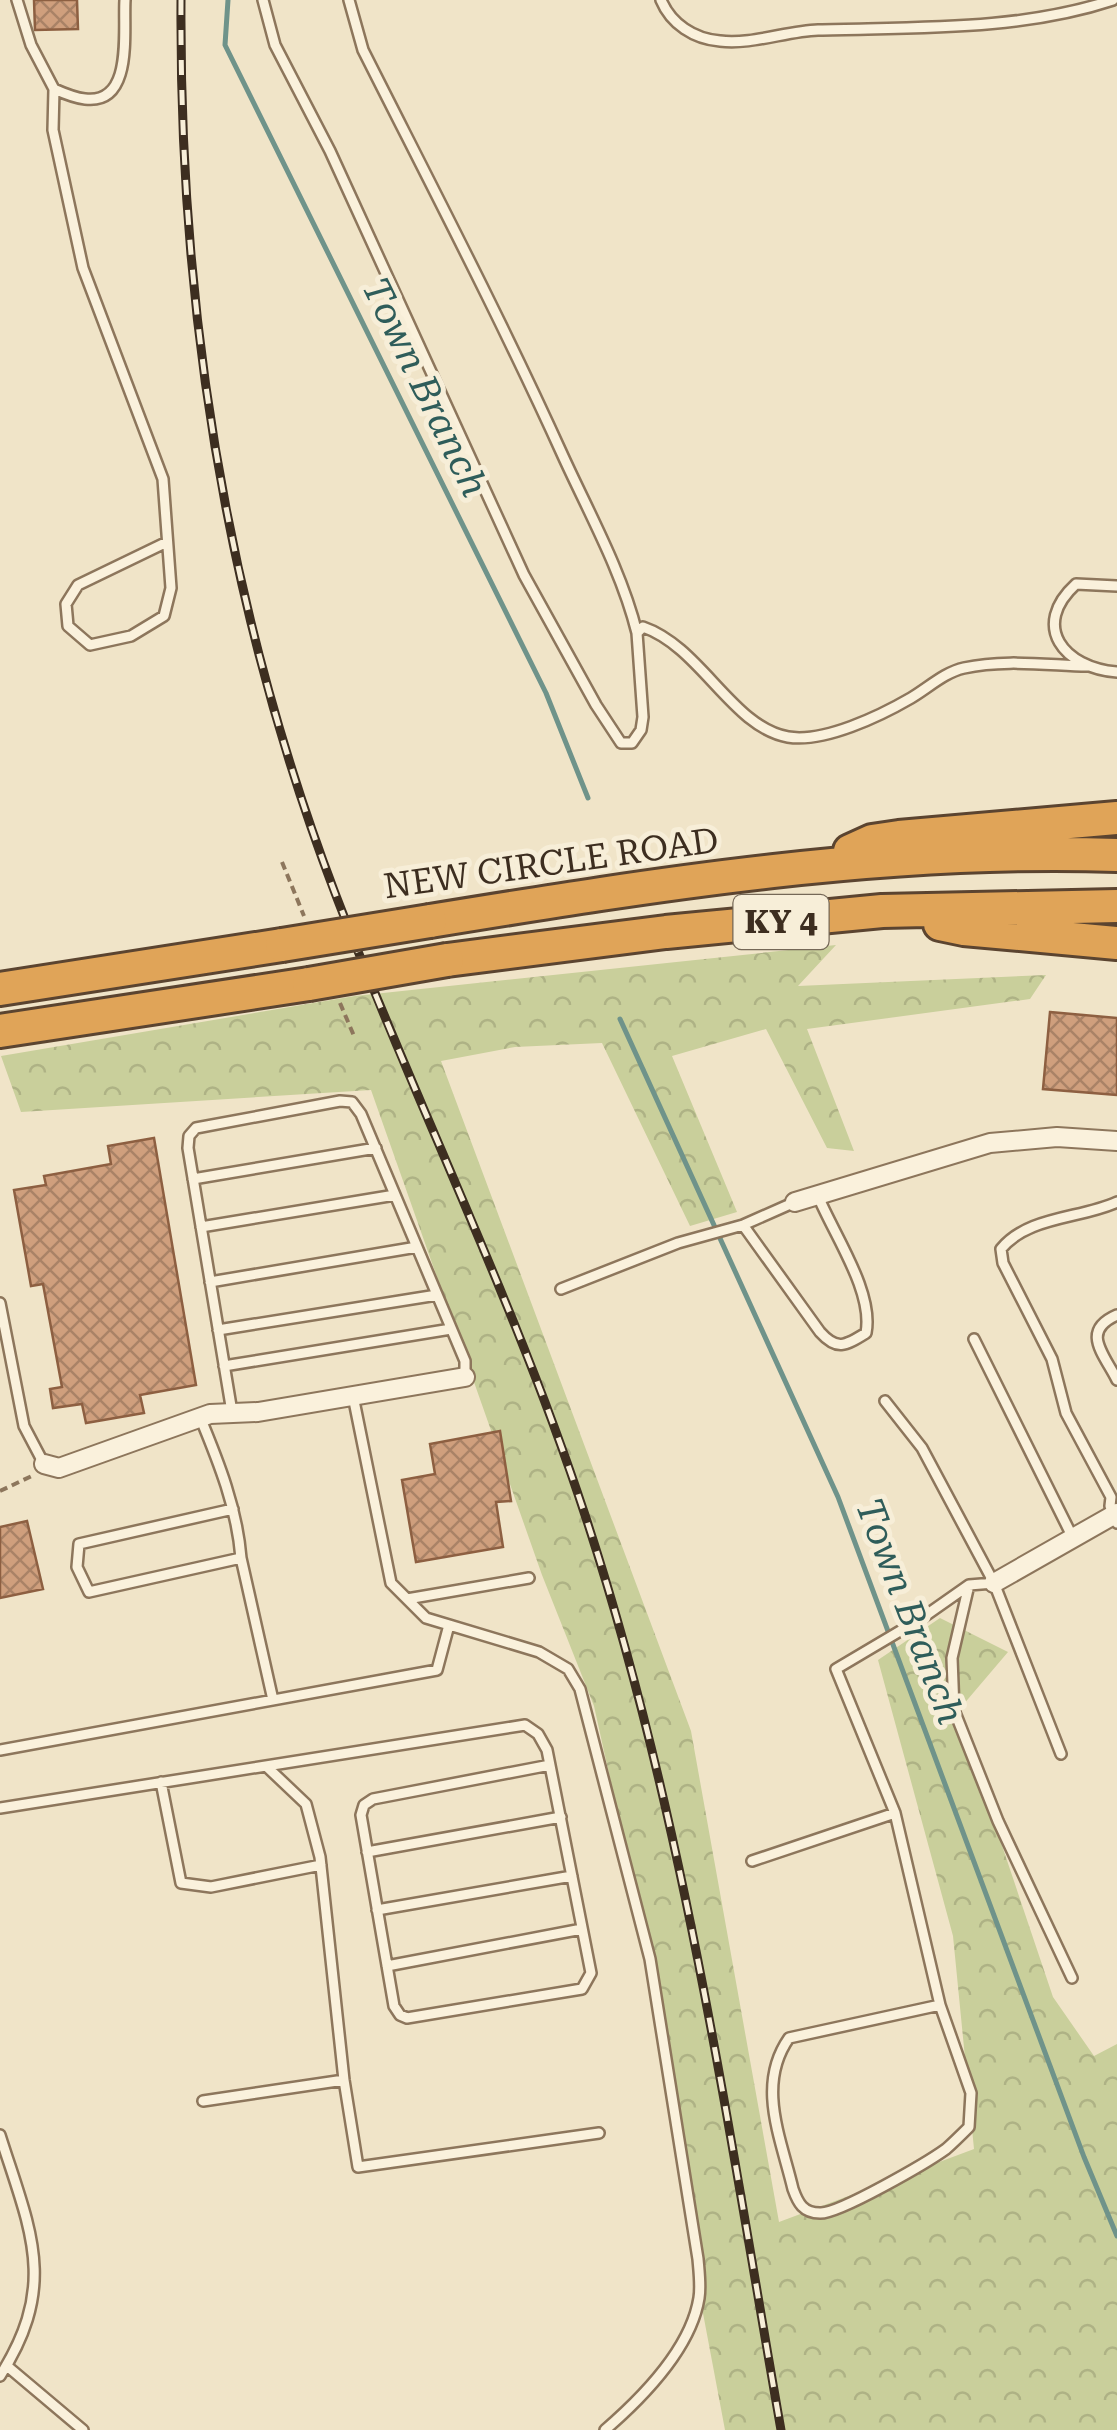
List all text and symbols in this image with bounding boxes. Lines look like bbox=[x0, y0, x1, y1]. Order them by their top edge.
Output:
water label: Town Branch bbox=[353, 270, 497, 504]
street label: NEW CIRCLE ROAD bbox=[381, 820, 721, 907]
road number: KY 4 bbox=[734, 895, 828, 949]
water label: Town Branch bbox=[847, 1492, 973, 1730]

